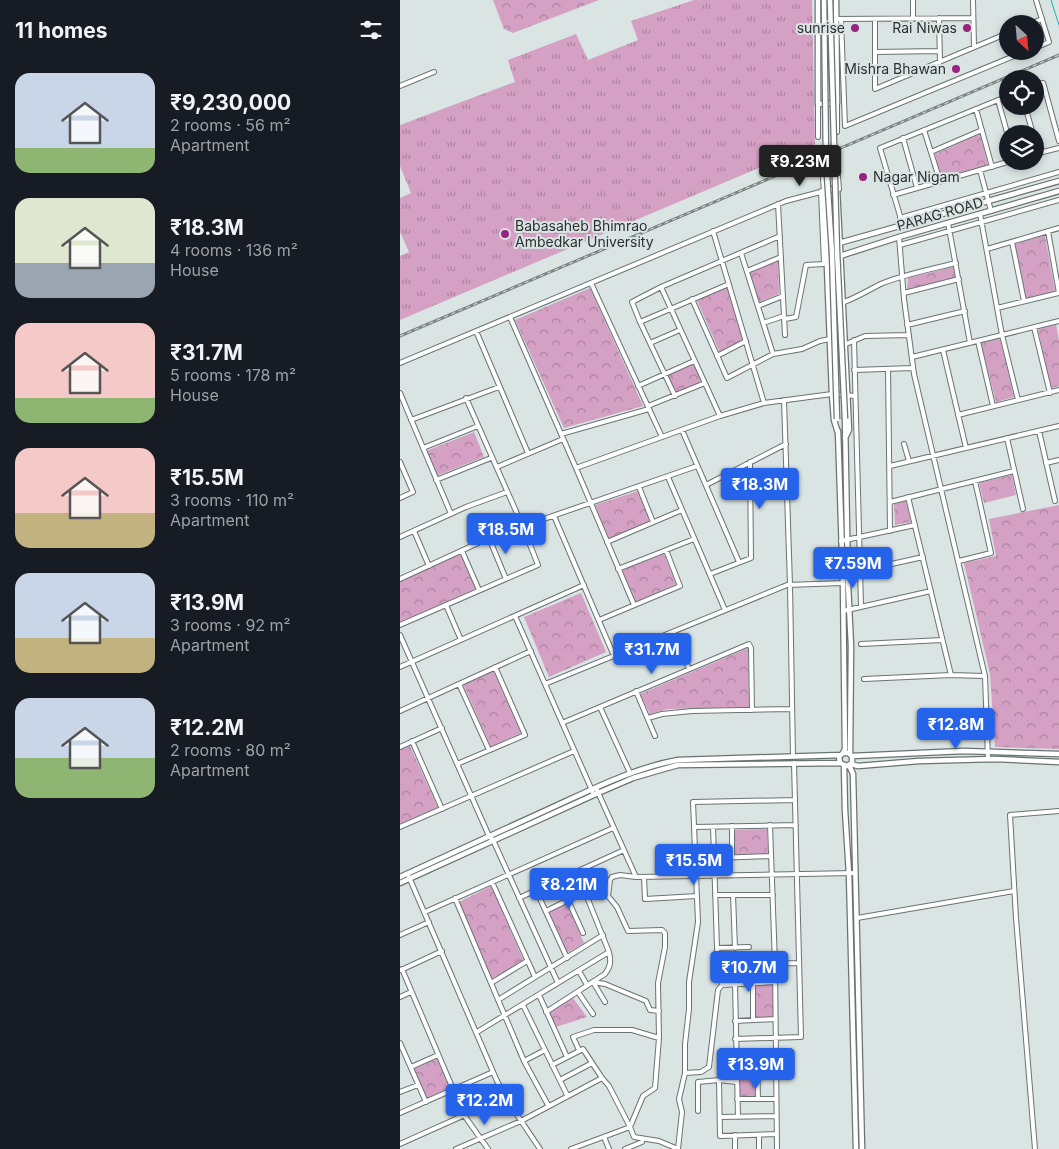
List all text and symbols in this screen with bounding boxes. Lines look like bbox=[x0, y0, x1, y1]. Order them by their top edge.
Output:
north arrow bbox=[999, 15, 1044, 60]
map controls bbox=[999, 15, 1044, 170]
icon: filters bbox=[357, 16, 385, 44]
text: 11 homes bbox=[15, 18, 107, 43]
place label: sunrise bbox=[797, 19, 845, 36]
place label: Rai Niwas bbox=[892, 19, 957, 36]
marker: sunrise bbox=[849, 22, 861, 34]
marker: Rai Niwas bbox=[961, 22, 973, 34]
place label: Mishra Bhawan bbox=[844, 60, 946, 77]
marker: Mishra Bhawan bbox=[950, 63, 962, 75]
button: locate bbox=[999, 70, 1044, 115]
text: ₹9,230,000 bbox=[170, 90, 291, 115]
icon: home bbox=[55, 93, 115, 153]
text: 2 rooms · 56 m² bbox=[170, 115, 291, 135]
button: layers bbox=[999, 125, 1044, 170]
text: Apartment bbox=[170, 135, 250, 155]
pin: ₹9.23M bbox=[759, 144, 841, 187]
text: ₹9.23M bbox=[770, 151, 830, 171]
place label: Nagar Nigam bbox=[873, 168, 960, 185]
marker: Nagar Nigam bbox=[857, 171, 869, 183]
street label: PARAG ROAD bbox=[895, 193, 985, 234]
text: ₹18.3M bbox=[170, 215, 244, 240]
place label: Babasaheb Bhimrao Ambedkar University bbox=[515, 217, 654, 250]
icon: home bbox=[55, 218, 115, 278]
marker: Babasaheb Bhimrao Ambedkar University bbox=[499, 228, 511, 240]
text: 4 rooms · 136 m² bbox=[170, 240, 298, 260]
text: House bbox=[170, 260, 219, 280]
text: ₹31.7M bbox=[170, 340, 243, 365]
icon: home bbox=[55, 343, 115, 403]
text: 5 rooms · 178 m² bbox=[170, 365, 296, 385]
text: House bbox=[170, 385, 219, 405]
text: ₹15.5M bbox=[170, 465, 244, 490]
icon: home bbox=[55, 468, 115, 528]
pin: ₹18.3M bbox=[719, 468, 801, 510]
text: ₹18.3M bbox=[732, 474, 788, 494]
text: 3 rooms · 110 m² bbox=[170, 490, 294, 510]
text: Apartment bbox=[170, 510, 250, 530]
pin: ₹18.5M bbox=[465, 512, 547, 555]
text: ₹18.5M bbox=[478, 519, 534, 539]
pin: ₹7.59M bbox=[812, 546, 894, 589]
text: ₹7.59M bbox=[824, 553, 882, 573]
text: ₹13.9M bbox=[170, 590, 244, 615]
icon: home bbox=[55, 593, 115, 653]
text: 3 rooms · 92 m² bbox=[170, 615, 291, 635]
pin: ₹31.7M bbox=[611, 632, 693, 675]
text: Apartment bbox=[170, 635, 250, 655]
text: ₹31.7M bbox=[624, 639, 680, 659]
pin: ₹12.8M bbox=[915, 708, 997, 750]
text: ₹12.8M bbox=[928, 714, 984, 734]
text: ₹12.2M bbox=[170, 715, 244, 740]
icon: home bbox=[55, 718, 115, 778]
text: 2 rooms · 80 m² bbox=[170, 740, 291, 760]
text: Apartment bbox=[170, 760, 250, 780]
pin: ₹15.5M bbox=[653, 844, 735, 886]
text: ₹15.5M bbox=[666, 850, 722, 870]
pin: ₹8.21M bbox=[528, 868, 610, 910]
text: ₹8.21M bbox=[541, 874, 597, 894]
pin: ₹10.7M bbox=[708, 950, 790, 993]
text: ₹10.7M bbox=[721, 957, 777, 977]
pin: ₹13.9M bbox=[715, 1048, 797, 1090]
text: ₹13.9M bbox=[728, 1054, 784, 1074]
pin: ₹12.2M bbox=[444, 1084, 526, 1126]
text: ₹12.2M bbox=[457, 1090, 513, 1110]

